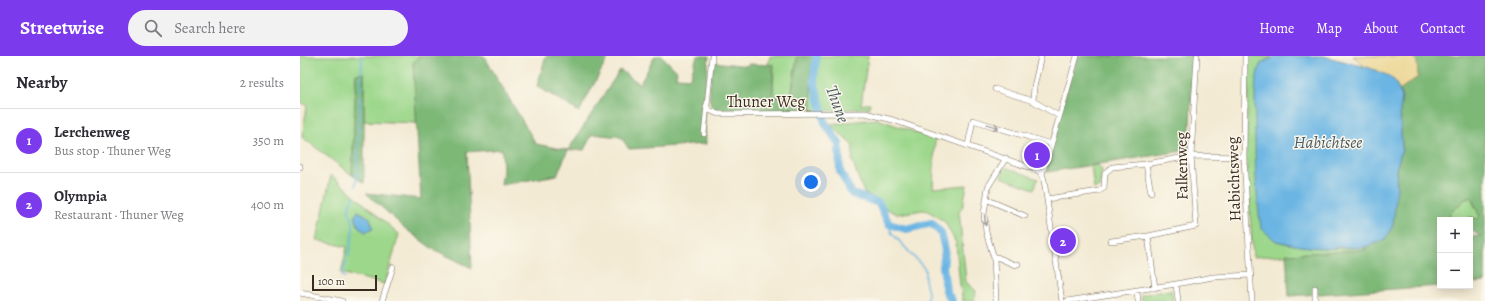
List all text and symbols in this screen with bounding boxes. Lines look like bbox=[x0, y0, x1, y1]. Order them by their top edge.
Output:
search box bbox=[128, 10, 408, 46]
text: Streetwise bbox=[20, 15, 104, 41]
icon: search bbox=[142, 17, 164, 39]
text: Search here bbox=[174, 18, 245, 38]
text: Home bbox=[1259, 19, 1294, 38]
text: Map bbox=[1316, 19, 1342, 38]
text: About bbox=[1364, 19, 1398, 38]
text: Contact bbox=[1420, 19, 1465, 38]
text: Nearby bbox=[16, 71, 67, 94]
text: 2 results bbox=[240, 74, 284, 91]
water label: Thune bbox=[820, 82, 855, 126]
street label: Thuner Weg bbox=[727, 91, 805, 113]
text: Lerchenweg bbox=[54, 122, 130, 142]
one-way arrow bbox=[986, 123, 999, 130]
water label: Habichtsee bbox=[1294, 131, 1362, 154]
text: 1 bbox=[27, 132, 31, 149]
text: 350 m bbox=[253, 132, 284, 149]
street label: Falkenweg bbox=[1170, 132, 1194, 200]
street label: Habichtsweg bbox=[1222, 136, 1246, 222]
pin: 1 bbox=[1024, 140, 1050, 170]
text: Bus stop · Thuner Weg bbox=[54, 142, 171, 159]
your location bbox=[801, 172, 821, 192]
text: Olympia bbox=[54, 186, 107, 206]
text: 2 bbox=[26, 196, 32, 213]
text: 400 m bbox=[251, 196, 284, 213]
text: Restaurant · Thuner Weg bbox=[54, 206, 184, 223]
one-way arrow bbox=[981, 213, 989, 226]
map controls bbox=[1437, 217, 1473, 289]
button: + bbox=[1437, 217, 1473, 253]
pin: 2 bbox=[1050, 226, 1076, 256]
button: − bbox=[1437, 253, 1473, 289]
scale bar bbox=[312, 273, 377, 292]
text: 100 m bbox=[318, 274, 345, 289]

